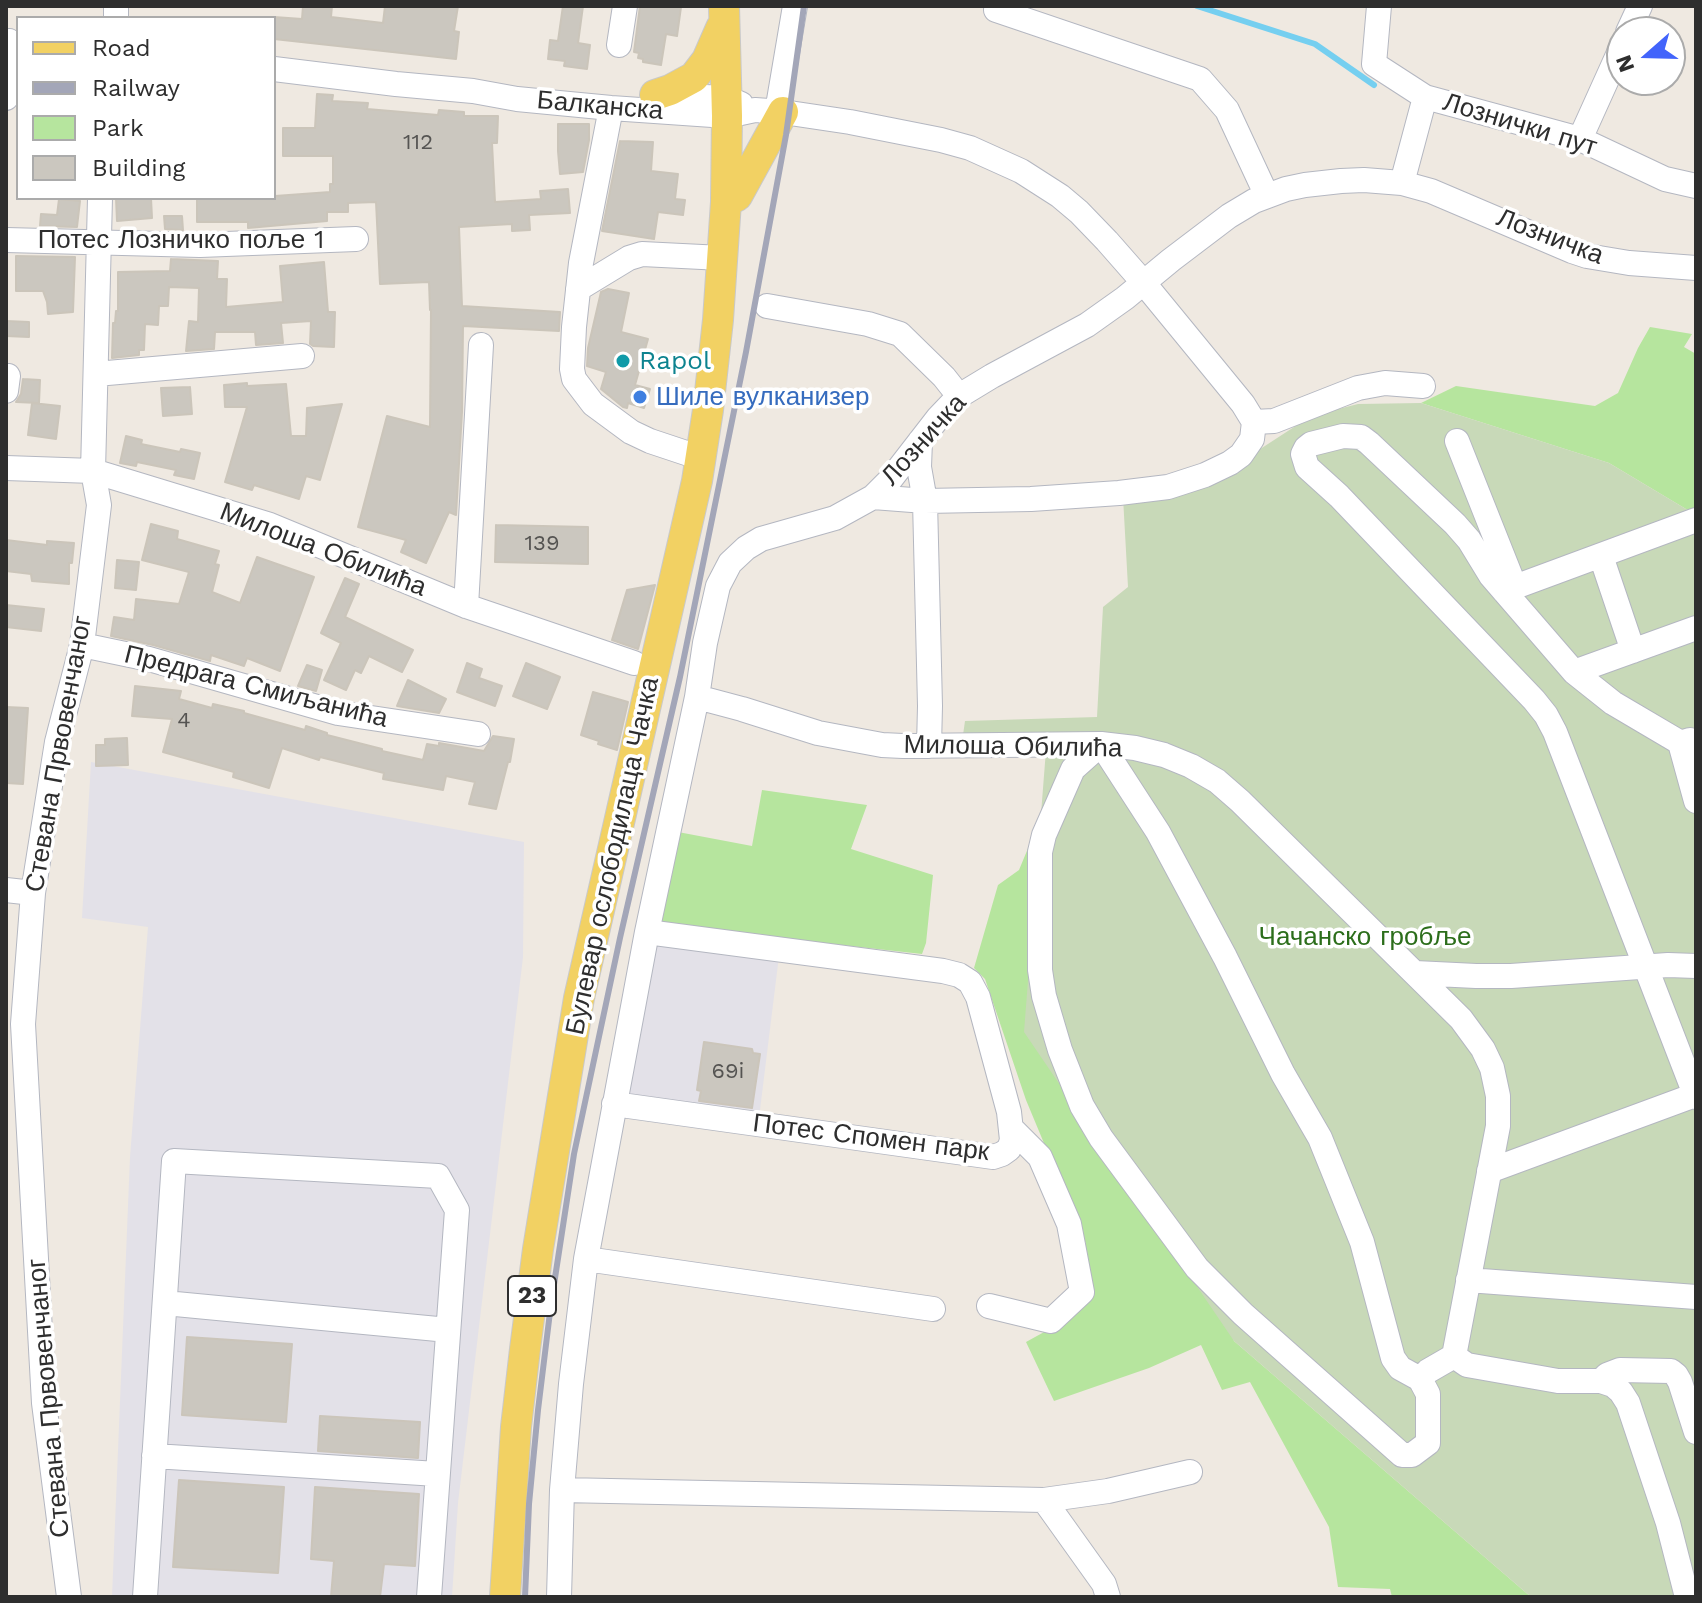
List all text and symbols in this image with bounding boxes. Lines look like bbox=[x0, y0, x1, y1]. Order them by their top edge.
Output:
legend bbox=[16, 16, 276, 200]
north arrow bbox=[1606, 16, 1686, 96]
text: Road bbox=[92, 34, 151, 62]
text: N bbox=[1610, 52, 1639, 76]
text: Railway bbox=[92, 74, 180, 102]
street label: Балканска bbox=[535, 85, 665, 127]
street label: Лознички пут bbox=[1439, 87, 1601, 163]
text: Park bbox=[92, 114, 144, 142]
house number: 112 bbox=[403, 130, 433, 156]
text: Building bbox=[92, 154, 185, 182]
street label: Лозничка bbox=[1492, 202, 1608, 272]
street label: Потес Лозничко поље 1 bbox=[38, 224, 324, 256]
place label: Rapol bbox=[639, 345, 711, 377]
marker: Rapol bbox=[614, 352, 632, 370]
place label: Шиле вулканизер bbox=[656, 381, 870, 413]
marker: Шиле вулканизер bbox=[631, 388, 649, 406]
street label: Лозничка bbox=[875, 388, 973, 492]
street label: Милоша Обилића bbox=[215, 496, 431, 604]
house number: 139 bbox=[525, 531, 559, 557]
street label: Стевана Првовенчаног bbox=[19, 613, 99, 895]
street label: Предрага Смиљанића bbox=[121, 639, 391, 735]
street label: Булевар ослободилаца Чачка bbox=[560, 674, 666, 1038]
house number: 4 bbox=[177, 708, 191, 734]
street label: Милоша Обилића bbox=[903, 729, 1123, 765]
park label: Чачанско гробље bbox=[1259, 921, 1471, 953]
house number: 69i bbox=[712, 1059, 744, 1085]
street label: Потес Спомен парк bbox=[751, 1108, 991, 1168]
street label: Стевана Првовенчаног bbox=[21, 1257, 77, 1539]
road number: 23 bbox=[508, 1276, 556, 1316]

